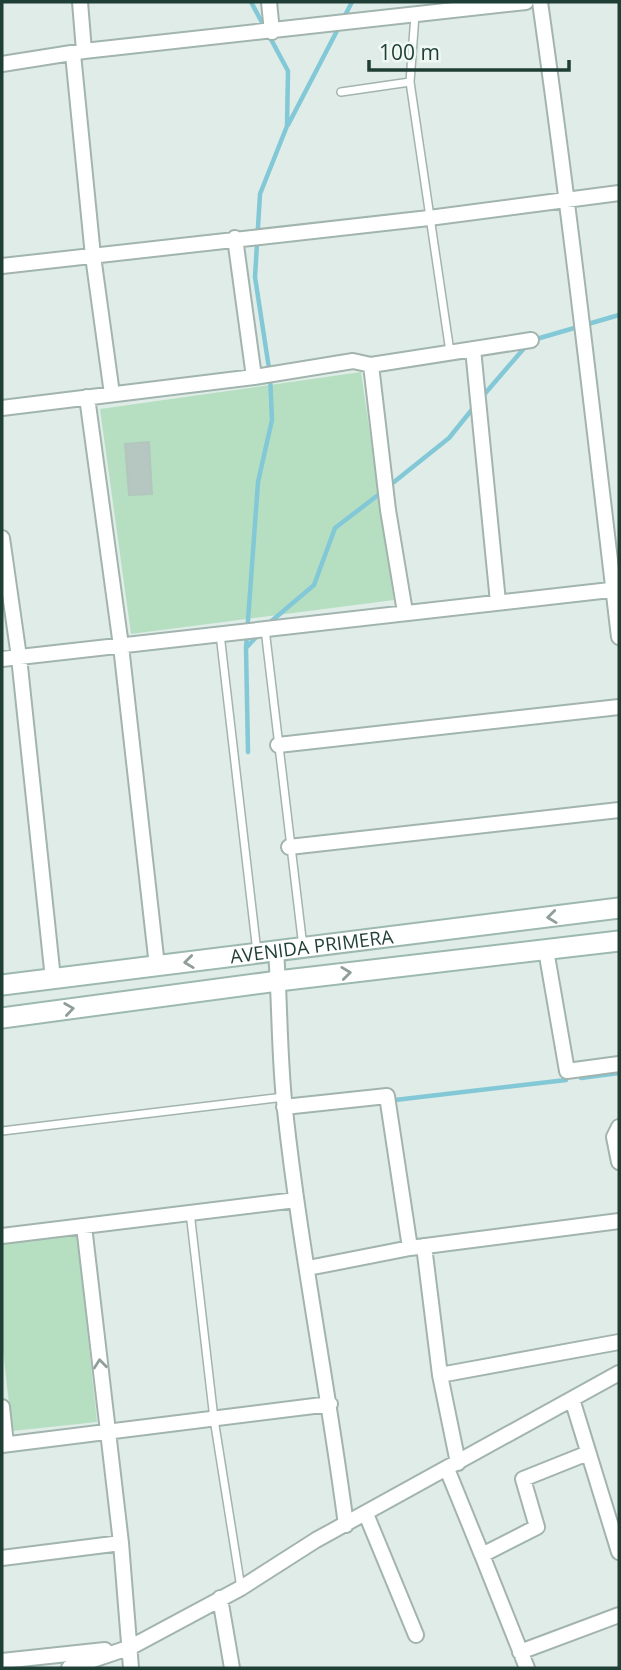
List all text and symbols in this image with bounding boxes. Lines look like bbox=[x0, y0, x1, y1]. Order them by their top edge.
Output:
scale bar bbox=[369, 28, 568, 72]
text: 100 m bbox=[379, 38, 440, 66]
one-way arrow bbox=[546, 909, 557, 924]
street label: AVENIDA PRIMERA bbox=[229, 923, 395, 969]
one-way arrow bbox=[183, 954, 195, 969]
one-way arrow bbox=[340, 965, 352, 980]
one-way arrow bbox=[64, 1001, 75, 1016]
one-way arrow bbox=[93, 1358, 108, 1369]

